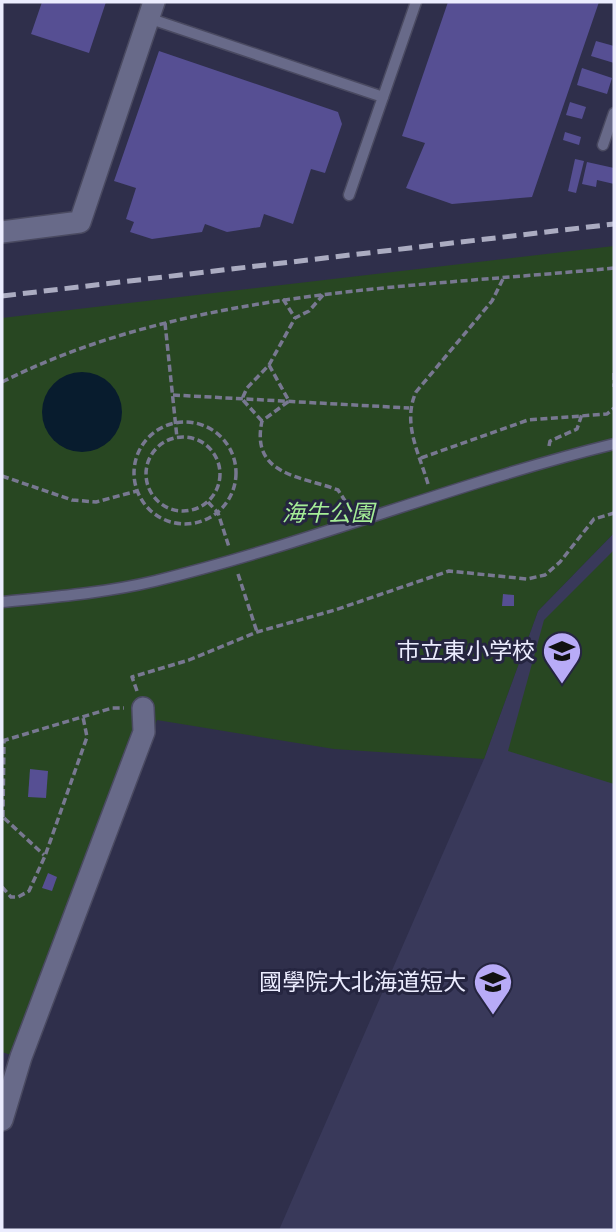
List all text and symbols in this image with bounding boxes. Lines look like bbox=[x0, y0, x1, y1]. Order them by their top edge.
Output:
park label: 海牛公園 bbox=[282, 498, 377, 527]
school or university icon: 市立東小学校 bbox=[541, 630, 583, 685]
place label: 市立東小学校 bbox=[397, 636, 535, 665]
school or university icon: 國學院大北海道短大 bbox=[472, 961, 514, 1016]
place label: 國學院大北海道短大 bbox=[259, 967, 466, 996]

